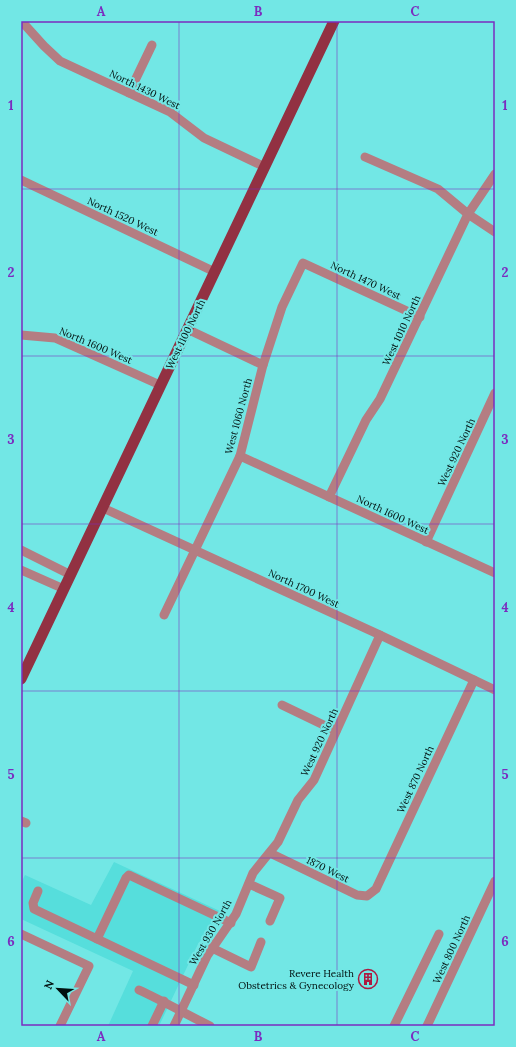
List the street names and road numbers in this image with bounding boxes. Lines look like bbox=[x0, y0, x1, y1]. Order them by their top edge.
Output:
street label: North 1430 West bbox=[107, 67, 182, 112]
street label: North 1520 West bbox=[85, 194, 161, 239]
street label: North 1470 West bbox=[328, 258, 403, 303]
street label: West 1010 North bbox=[379, 293, 423, 367]
street label: West 1100 North bbox=[163, 297, 208, 371]
street label: North 1600 West bbox=[57, 324, 134, 367]
street label: West 1060 North bbox=[222, 377, 255, 456]
street label: West 920 North bbox=[435, 416, 478, 488]
street label: North 1600 West bbox=[355, 492, 431, 537]
street label: North 1700 West bbox=[266, 566, 342, 611]
street label: West 920 North bbox=[298, 706, 341, 778]
street label: West 870 North bbox=[394, 743, 437, 815]
street label: 1870 West bbox=[304, 853, 351, 885]
street label: West 930 North bbox=[186, 897, 235, 968]
street label: West 800 North bbox=[430, 913, 473, 986]

